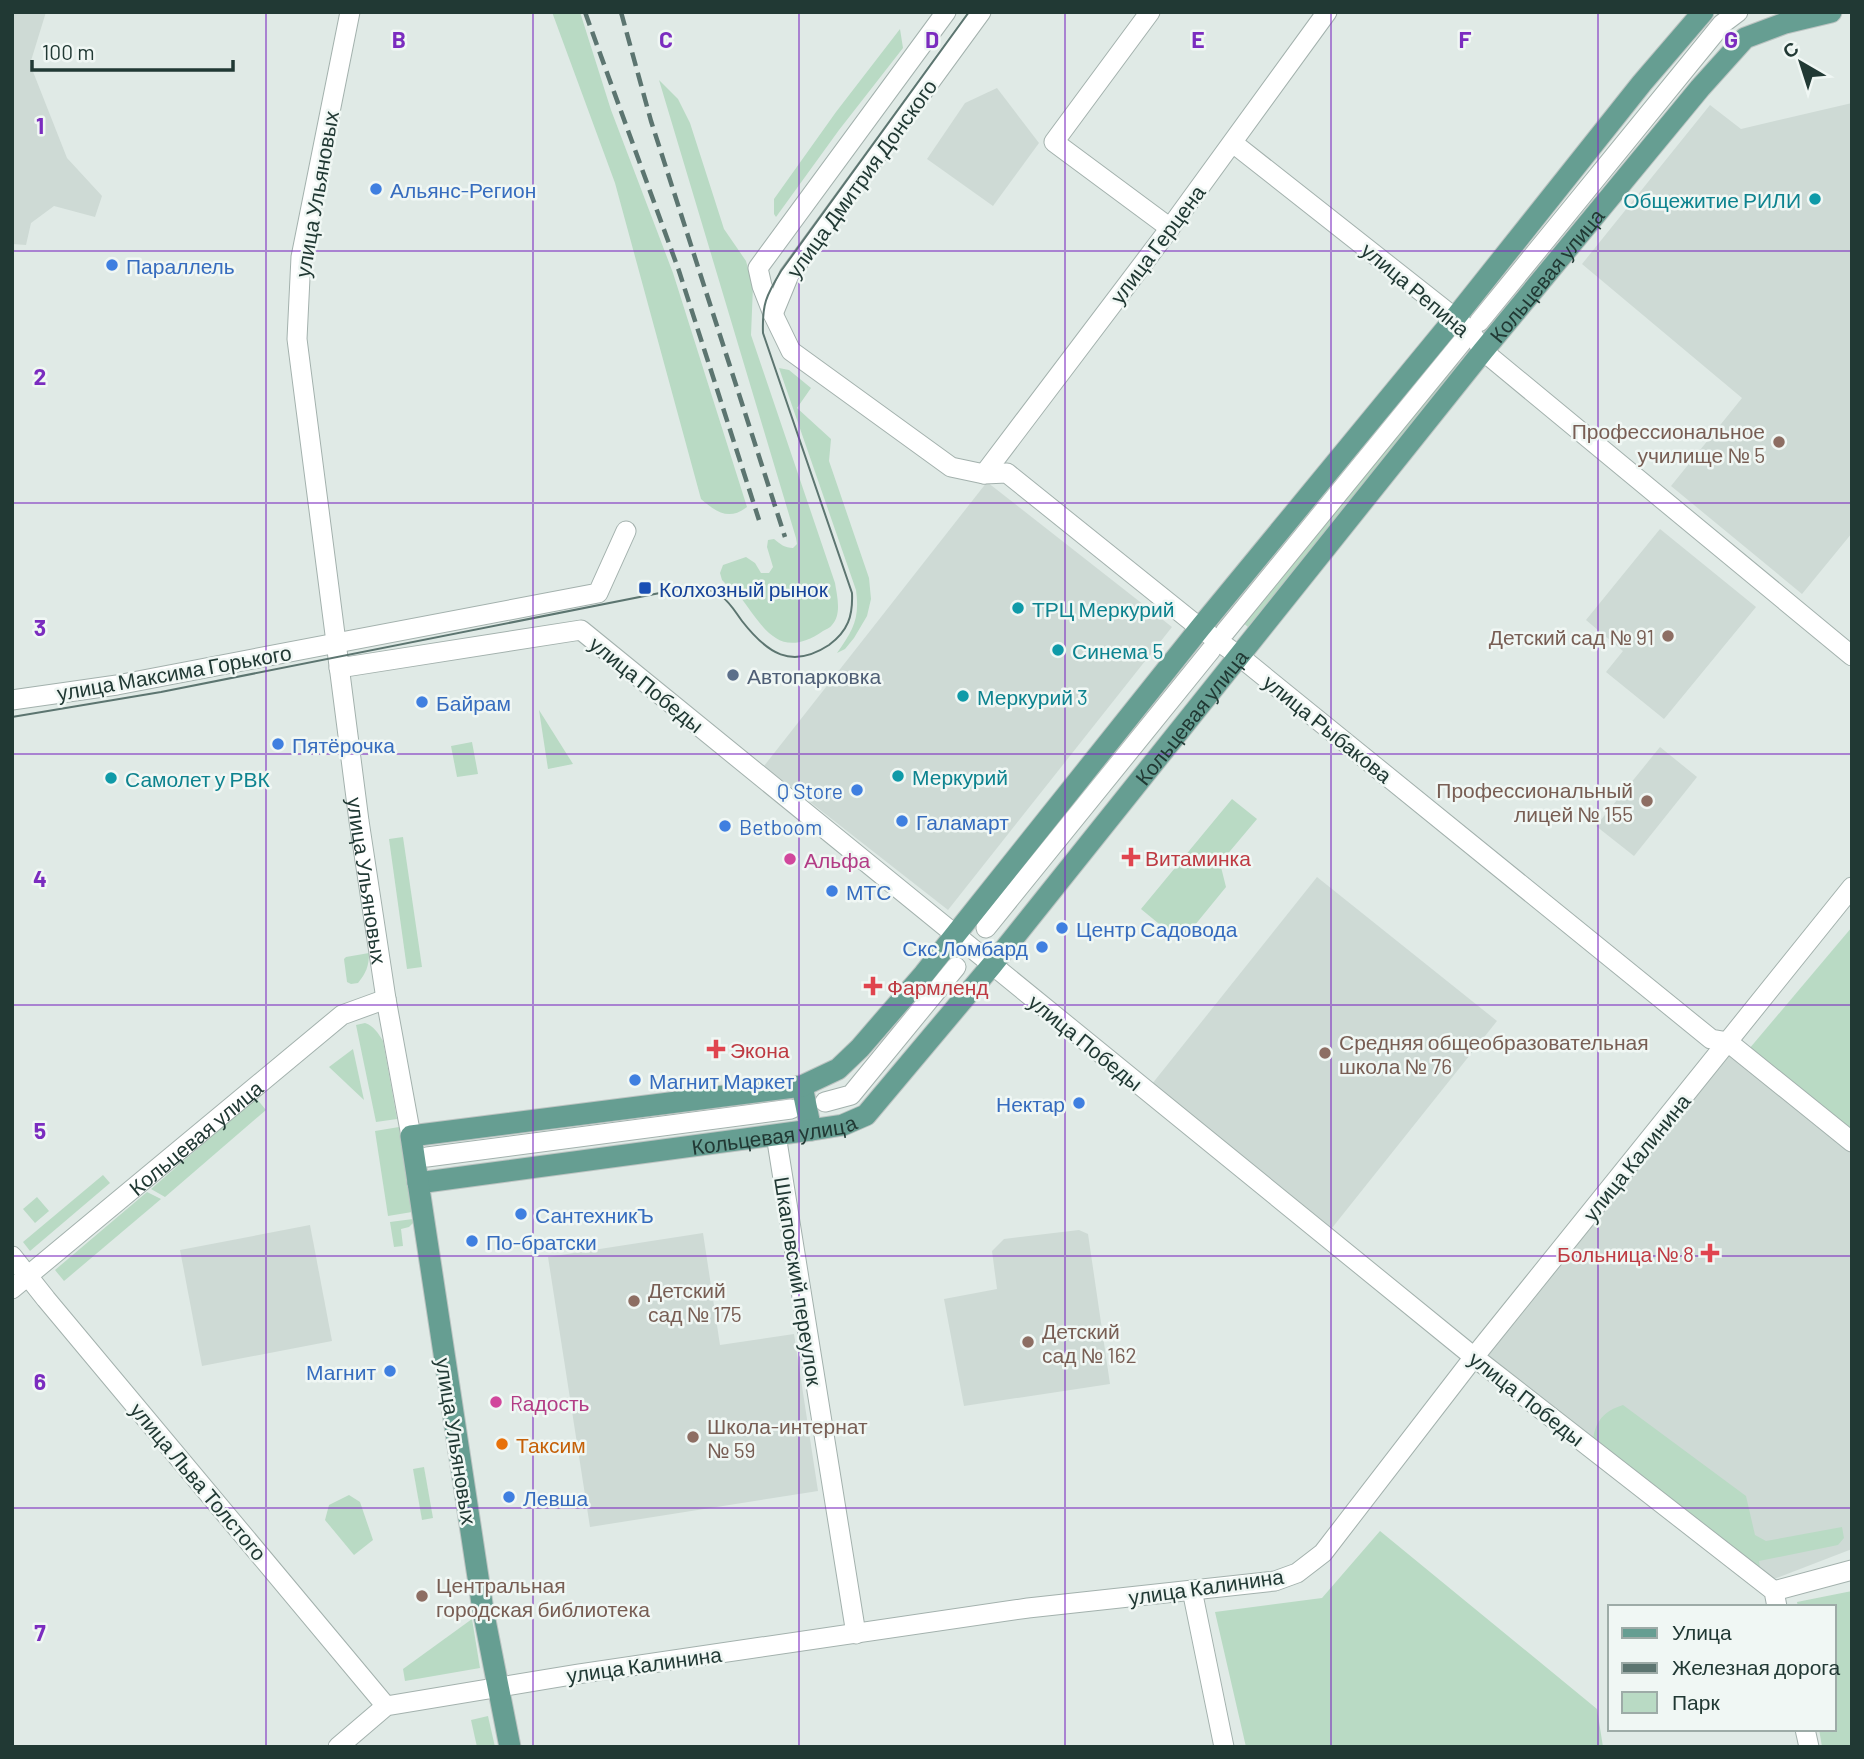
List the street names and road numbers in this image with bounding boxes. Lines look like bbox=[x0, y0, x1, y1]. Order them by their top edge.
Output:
street label: улица Дмитрия Донского bbox=[781, 74, 941, 282]
street label: улица Ульяновых bbox=[289, 108, 343, 279]
street label: улица Герцена bbox=[1104, 180, 1210, 308]
street label: Кольцевая улица bbox=[1483, 202, 1609, 347]
street label: улица Репина bbox=[1357, 237, 1475, 342]
street label: улица Победы bbox=[585, 631, 709, 737]
street label: улица Максима Горького bbox=[55, 639, 293, 705]
street label: Кольцевая улица bbox=[1129, 644, 1252, 789]
street label: улица Рыбакова bbox=[1259, 669, 1397, 788]
street label: улица Ульяновых bbox=[344, 795, 393, 966]
street label: улица Победы bbox=[1024, 989, 1148, 1095]
street label: Кольцевая улица bbox=[123, 1074, 267, 1200]
street label: улица Калинина bbox=[1577, 1088, 1695, 1226]
street label: Кольцевая улица bbox=[690, 1108, 860, 1159]
street label: Шкаповский переулок bbox=[770, 1175, 828, 1388]
street label: улица Победы bbox=[1465, 1345, 1589, 1451]
street label: улица Ульяновых bbox=[431, 1356, 483, 1527]
street label: улица Льва Толстого bbox=[126, 1397, 272, 1565]
street label: улица Калинина bbox=[1127, 1563, 1286, 1609]
street label: улица Калинина bbox=[565, 1641, 724, 1687]

